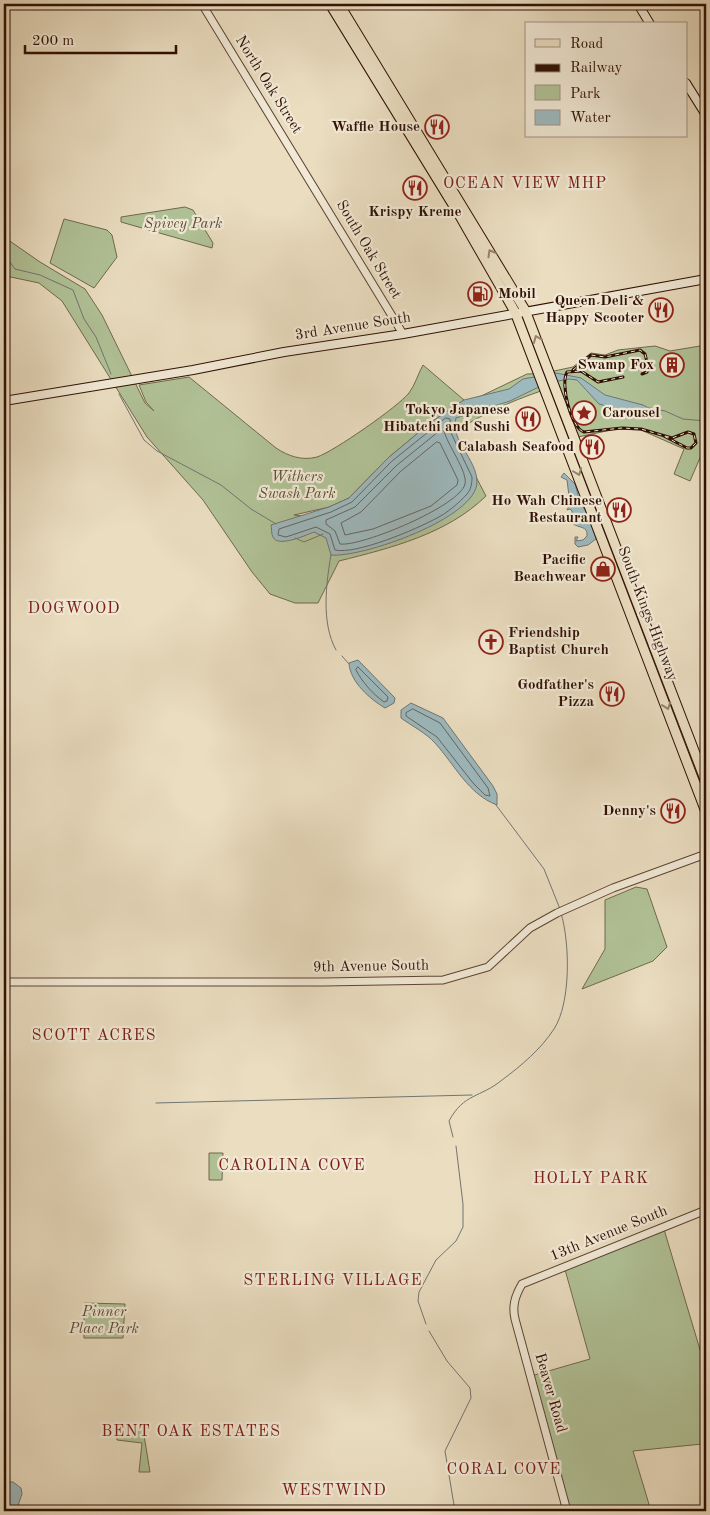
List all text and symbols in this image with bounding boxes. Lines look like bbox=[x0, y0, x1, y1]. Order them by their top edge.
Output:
scale bar bbox=[25, 22, 176, 54]
legend bbox=[525, 22, 688, 138]
street label: North Oak Street bbox=[232, 33, 304, 137]
text: 200 m bbox=[32, 34, 74, 49]
text: Road bbox=[570, 37, 604, 52]
text: Railway bbox=[570, 61, 623, 76]
text: Park bbox=[570, 87, 601, 102]
text: Water bbox=[570, 111, 611, 126]
restaurant icon: Waffle House bbox=[424, 114, 450, 140]
place label: Waffle House bbox=[331, 120, 420, 135]
restaurant icon: Krispy Kreme bbox=[402, 175, 428, 201]
district label: OCEAN VIEW MHP bbox=[443, 176, 607, 192]
street label: South Oak Street bbox=[333, 198, 403, 302]
place label: Krispy Kreme bbox=[368, 205, 462, 220]
park label: Spivey Park bbox=[144, 217, 222, 232]
one-way arrow bbox=[488, 250, 498, 259]
fuel station icon: Mobil bbox=[467, 281, 493, 307]
place label: Mobil bbox=[498, 287, 536, 302]
place label: Queen Deli & Happy Scooter bbox=[545, 294, 644, 326]
restaurant icon: Queen Deli & Happy Scooter bbox=[648, 297, 674, 323]
street label: 3rd Avenue South bbox=[294, 310, 412, 344]
one-way arrow bbox=[532, 335, 543, 344]
building icon: Swamp Fox bbox=[659, 352, 685, 378]
place label: Swamp Fox bbox=[577, 358, 654, 373]
place icon: Carousel bbox=[571, 400, 597, 426]
place label: Tokyo Japanese Hibatchi and Sushi bbox=[383, 403, 510, 435]
restaurant icon: Tokyo Japanese Hibatchi and Sushi bbox=[515, 406, 541, 432]
place label: Carousel bbox=[602, 406, 660, 421]
restaurant icon: Calabash Seafood bbox=[579, 434, 605, 460]
place label: Calabash Seafood bbox=[457, 440, 574, 455]
one-way arrow bbox=[572, 467, 582, 476]
park label: Withers Swash Park bbox=[258, 470, 336, 502]
place label: Ho Wah Chinese Restaurant bbox=[491, 494, 603, 526]
restaurant icon: Ho Wah Chinese Restaurant bbox=[606, 497, 632, 523]
street label: South Kings Highway bbox=[614, 545, 680, 684]
place label: Pacific Beachwear bbox=[513, 553, 586, 585]
shop icon: Pacific Beachwear bbox=[590, 556, 616, 582]
district label: DOGWOOD bbox=[27, 601, 121, 617]
place label: Friendship Baptist Church bbox=[508, 626, 609, 658]
church icon: Friendship Baptist Church bbox=[478, 629, 504, 655]
place label: Godfather's Pizza bbox=[517, 678, 594, 710]
restaurant icon: Godfather's Pizza bbox=[599, 681, 625, 707]
one-way arrow bbox=[661, 701, 671, 710]
restaurant icon: Denny's bbox=[660, 798, 686, 824]
place label: Denny's bbox=[603, 804, 656, 819]
street label: 9th Avenue South bbox=[313, 958, 429, 976]
district label: SCOTT ACRES bbox=[32, 1028, 156, 1044]
district label: CAROLINA COVE bbox=[218, 1158, 366, 1174]
district label: HOLLY PARK bbox=[533, 1171, 649, 1187]
street label: 13th Avenue South bbox=[548, 1204, 670, 1264]
district label: STERLING VILLAGE bbox=[243, 1273, 423, 1289]
park label: Pinner Place Park bbox=[68, 1305, 139, 1337]
street label: Beaver Road bbox=[531, 1351, 569, 1435]
district label: BENT OAK ESTATES bbox=[101, 1424, 281, 1440]
district label: CORAL COVE bbox=[447, 1462, 561, 1478]
district label: WESTWIND bbox=[281, 1483, 387, 1499]

